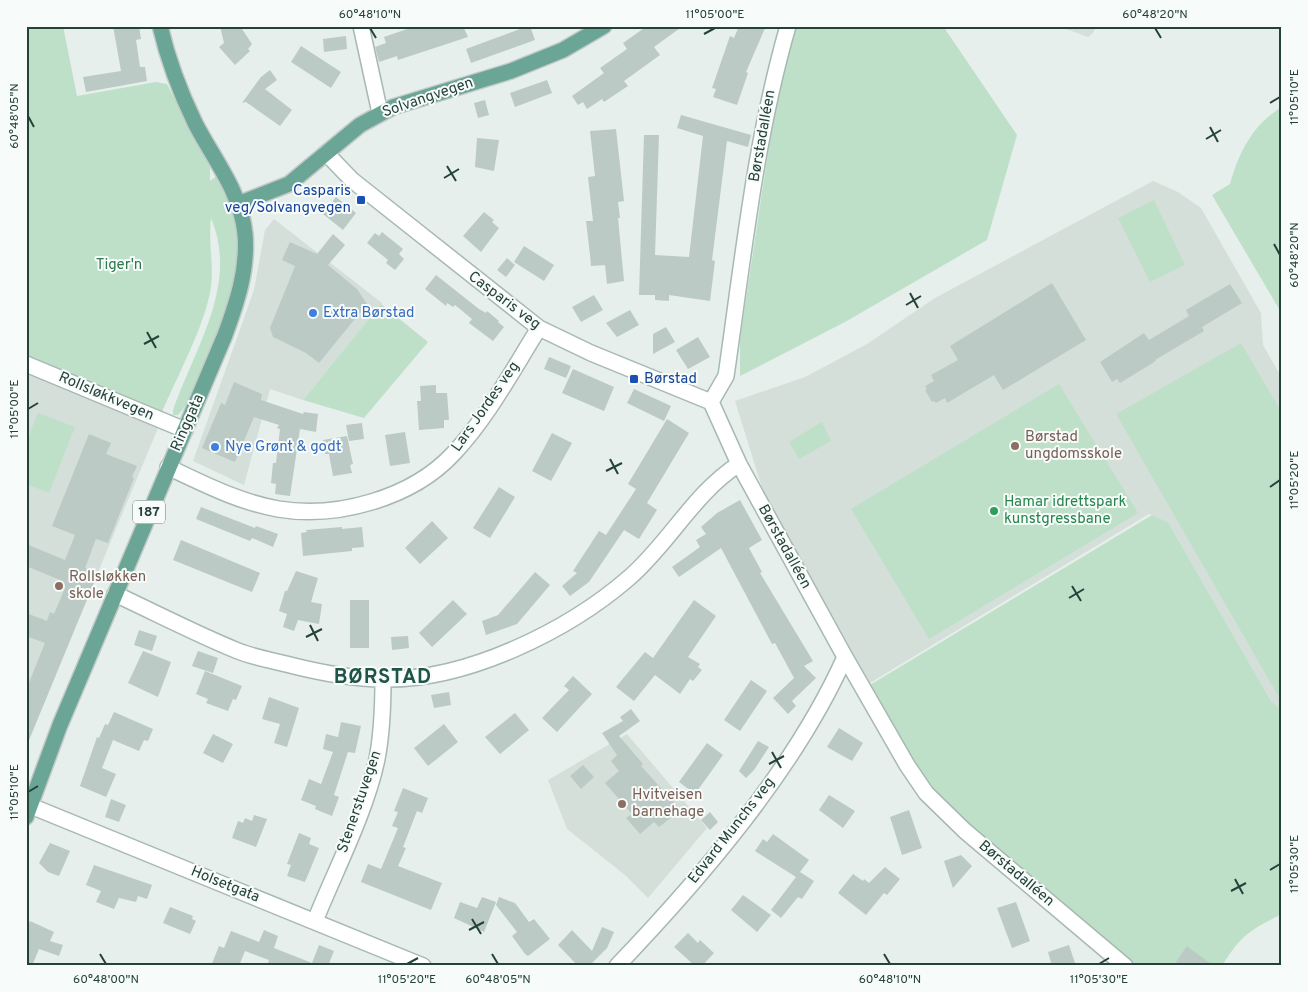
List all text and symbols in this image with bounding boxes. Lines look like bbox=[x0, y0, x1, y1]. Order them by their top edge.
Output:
text: 60°48'10"N bbox=[339, 7, 401, 23]
text: 11°05'00"E bbox=[686, 7, 744, 23]
text: 60°48'20"N bbox=[1122, 7, 1188, 23]
text: 11°05'10"E bbox=[1287, 69, 1303, 125]
street label: Solvangvegen bbox=[380, 74, 476, 122]
text: 60°48'05"N bbox=[7, 83, 23, 149]
street label: Børstadalléen bbox=[746, 88, 780, 184]
place label: Casparis veg/Solvangvegen bbox=[225, 182, 351, 218]
marker: Casparis veg/Solvangvegen bbox=[355, 194, 367, 206]
text: 60°48'20"N bbox=[1287, 222, 1303, 288]
park label: Tiger'n bbox=[96, 256, 142, 275]
street label: Casparis veg bbox=[464, 268, 544, 334]
place label: Extra Børstad bbox=[323, 304, 415, 323]
marker: Extra Børstad bbox=[307, 307, 319, 319]
street label: Lars Jordes veg bbox=[448, 358, 524, 456]
street label: Rollsløkkvegen bbox=[55, 368, 157, 426]
place label: Børstad bbox=[644, 370, 697, 389]
marker: Børstad bbox=[628, 373, 640, 385]
text: 11°05'00"E bbox=[7, 380, 23, 438]
street label: Ringgata bbox=[167, 392, 209, 454]
place label: Børstad ungdomsskole bbox=[1025, 428, 1122, 464]
place label: Nye Grønt & godt bbox=[225, 438, 341, 457]
marker: Børstad ungdomsskole bbox=[1009, 440, 1021, 452]
marker: Nye Grønt & godt bbox=[209, 441, 221, 453]
text: 11°05'20"E bbox=[1287, 451, 1303, 509]
place label: Hamar idrettspark kunstgressbane bbox=[1004, 493, 1127, 529]
road number: 187 bbox=[133, 501, 165, 524]
street label: Børstadalléen bbox=[753, 502, 815, 592]
marker: Hamar idrettspark kunstgressbane bbox=[988, 505, 1000, 517]
place label: Rollsløkken skole bbox=[69, 568, 146, 604]
marker: Rollsløkken skole bbox=[53, 580, 65, 592]
district label: BØRSTAD bbox=[334, 665, 432, 691]
street label: Stenerstuvegen bbox=[334, 748, 386, 856]
text: 11°05'10"E bbox=[7, 764, 23, 820]
street label: Edvard Munchs veg bbox=[685, 774, 779, 888]
place label: Hvitveisen barnehage bbox=[632, 786, 704, 822]
marker: Hvitveisen barnehage bbox=[616, 798, 628, 810]
text: 11°05'30"E bbox=[1287, 835, 1303, 893]
street label: Børstadalléen bbox=[974, 837, 1058, 911]
street label: Holsetgata bbox=[188, 863, 262, 907]
text: 60°48'00"N bbox=[73, 972, 139, 988]
text: 11°05'20"E bbox=[378, 972, 436, 988]
text: 60°48'05"N bbox=[465, 972, 531, 988]
text: 60°48'10"N bbox=[859, 972, 921, 988]
text: 11°05'30"E bbox=[1070, 972, 1128, 988]

